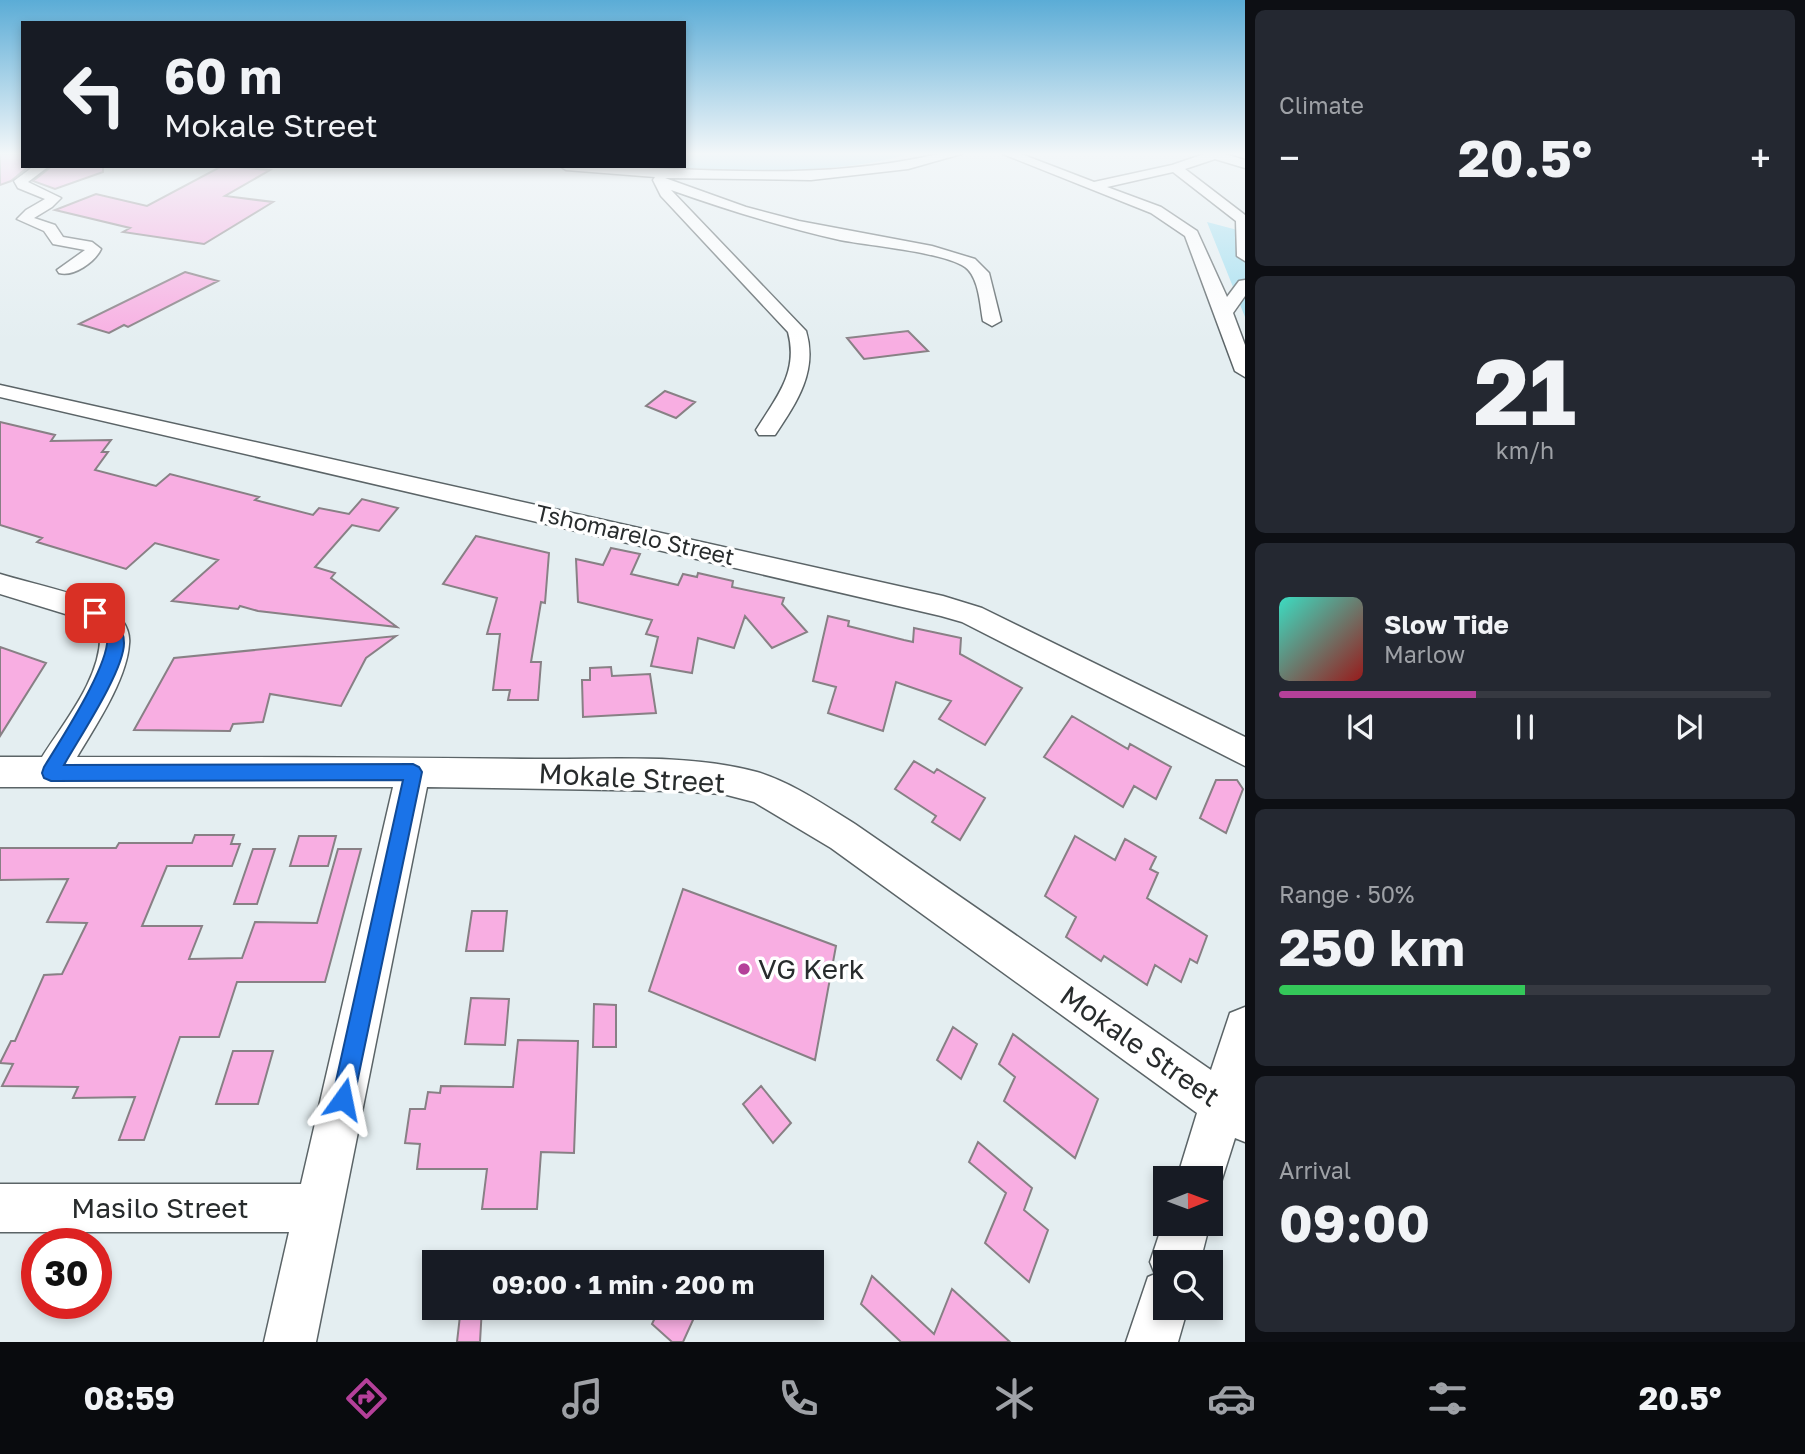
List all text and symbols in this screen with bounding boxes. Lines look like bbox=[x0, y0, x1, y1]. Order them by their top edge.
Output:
text: 60 m bbox=[164, 46, 282, 105]
icon: left bbox=[49, 49, 140, 140]
text: Climate bbox=[1279, 91, 1364, 119]
text: Mokale Street bbox=[164, 106, 378, 144]
text: 20.5° bbox=[1458, 126, 1592, 188]
text: − bbox=[1279, 135, 1300, 180]
text: + bbox=[1750, 135, 1771, 180]
text: 21 bbox=[1474, 336, 1576, 445]
text: km/h bbox=[1496, 436, 1554, 464]
street label: Tshomarelo Street bbox=[533, 498, 737, 571]
pin bbox=[65, 583, 125, 643]
icon: arrive bbox=[76, 594, 114, 632]
text: Slow Tide bbox=[1384, 609, 1509, 640]
text: Marlow bbox=[1384, 640, 1465, 668]
icon: previous bbox=[1342, 708, 1380, 746]
icon: pause bbox=[1506, 708, 1544, 746]
icon: next bbox=[1670, 708, 1708, 746]
street label: Mokale Street bbox=[538, 756, 726, 799]
text: Range · 50% bbox=[1279, 880, 1414, 908]
text: 250 km bbox=[1279, 915, 1465, 977]
place label: VG Kerk bbox=[758, 952, 865, 985]
marker: VG Kerk bbox=[736, 961, 752, 977]
street label: Mokale Street bbox=[1054, 978, 1226, 1113]
position arrow bbox=[306, 1062, 380, 1136]
text: Arrival bbox=[1279, 1156, 1351, 1184]
north arrow bbox=[1153, 1166, 1223, 1236]
map controls bbox=[1153, 1166, 1223, 1320]
street label: Masilo Street bbox=[71, 1191, 249, 1224]
text: 09:00 bbox=[1279, 1191, 1430, 1253]
speed limit sign: 30 bbox=[21, 1228, 112, 1319]
button: search bbox=[1153, 1250, 1223, 1320]
text: 09:00 · 1 min · 200 m bbox=[492, 1269, 754, 1300]
icon: directions bbox=[342, 1374, 391, 1423]
icon: music bbox=[558, 1374, 607, 1423]
icon: phone bbox=[774, 1374, 823, 1423]
icon: climate bbox=[990, 1374, 1039, 1423]
icon: car bbox=[1207, 1374, 1256, 1423]
icon: filters bbox=[1423, 1374, 1472, 1423]
text: 08:59 bbox=[84, 1379, 175, 1417]
text: 20.5° bbox=[1639, 1379, 1721, 1417]

